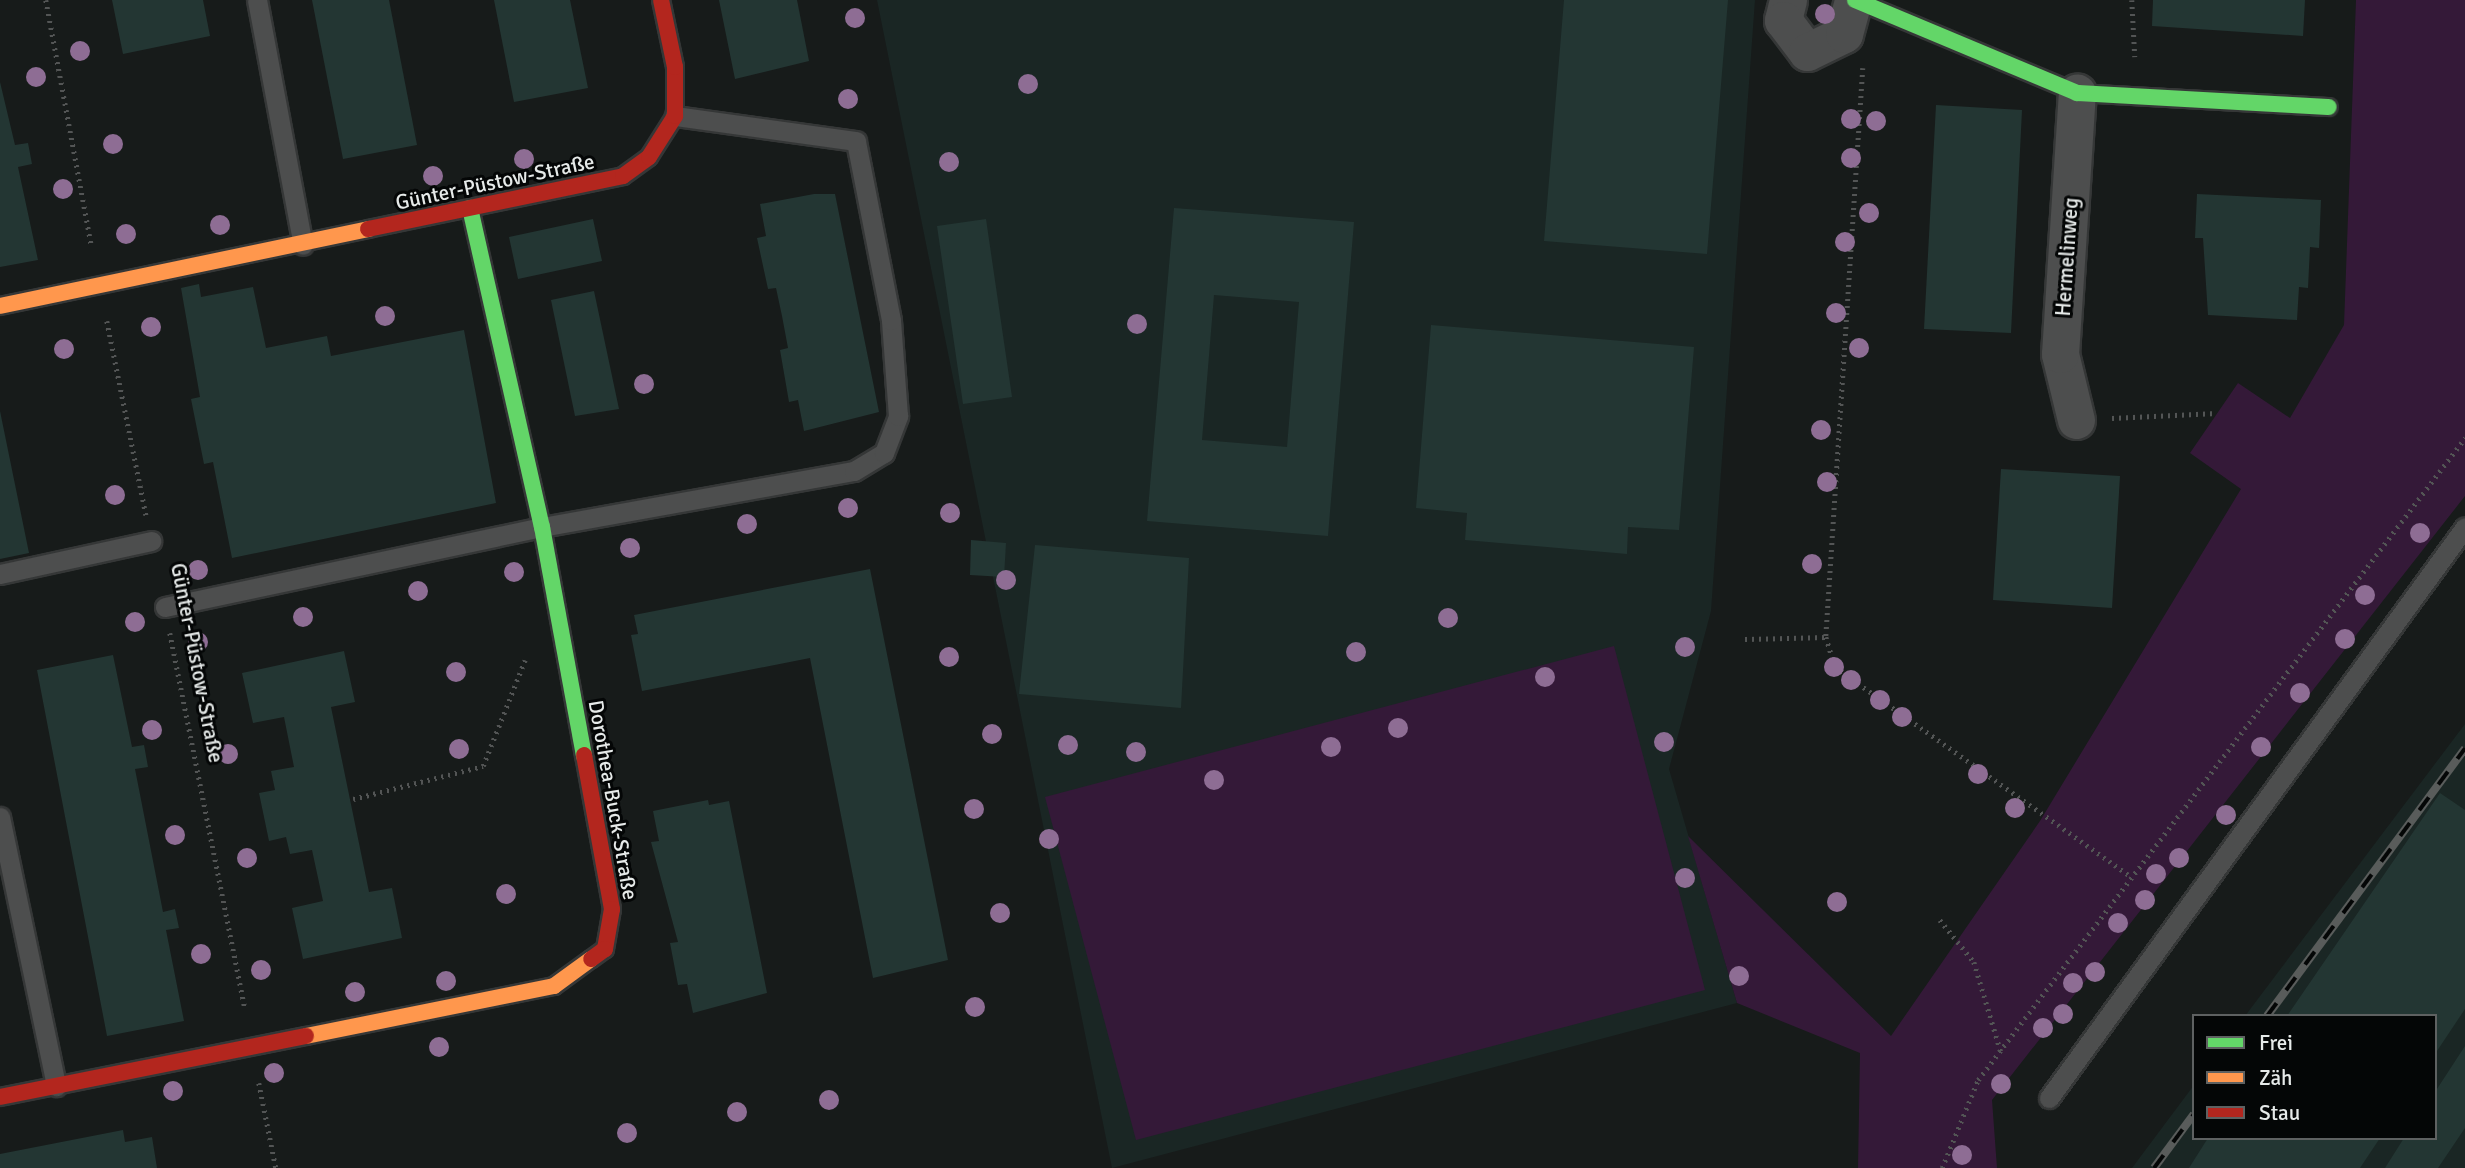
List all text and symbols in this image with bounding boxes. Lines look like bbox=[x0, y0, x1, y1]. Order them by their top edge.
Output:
street label: Günter-Püstow-Straße bbox=[393, 149, 597, 215]
street label: Hermelinweg bbox=[2050, 197, 2084, 317]
street label: Günter-Püstow-Straße bbox=[165, 561, 229, 765]
street label: Dorothea-Buck-Straße bbox=[583, 698, 643, 902]
legend bbox=[2192, 1014, 2437, 1140]
text: Frei bbox=[2259, 1030, 2293, 1056]
text: Zäh bbox=[2259, 1065, 2293, 1091]
text: Stau bbox=[2259, 1100, 2300, 1126]

